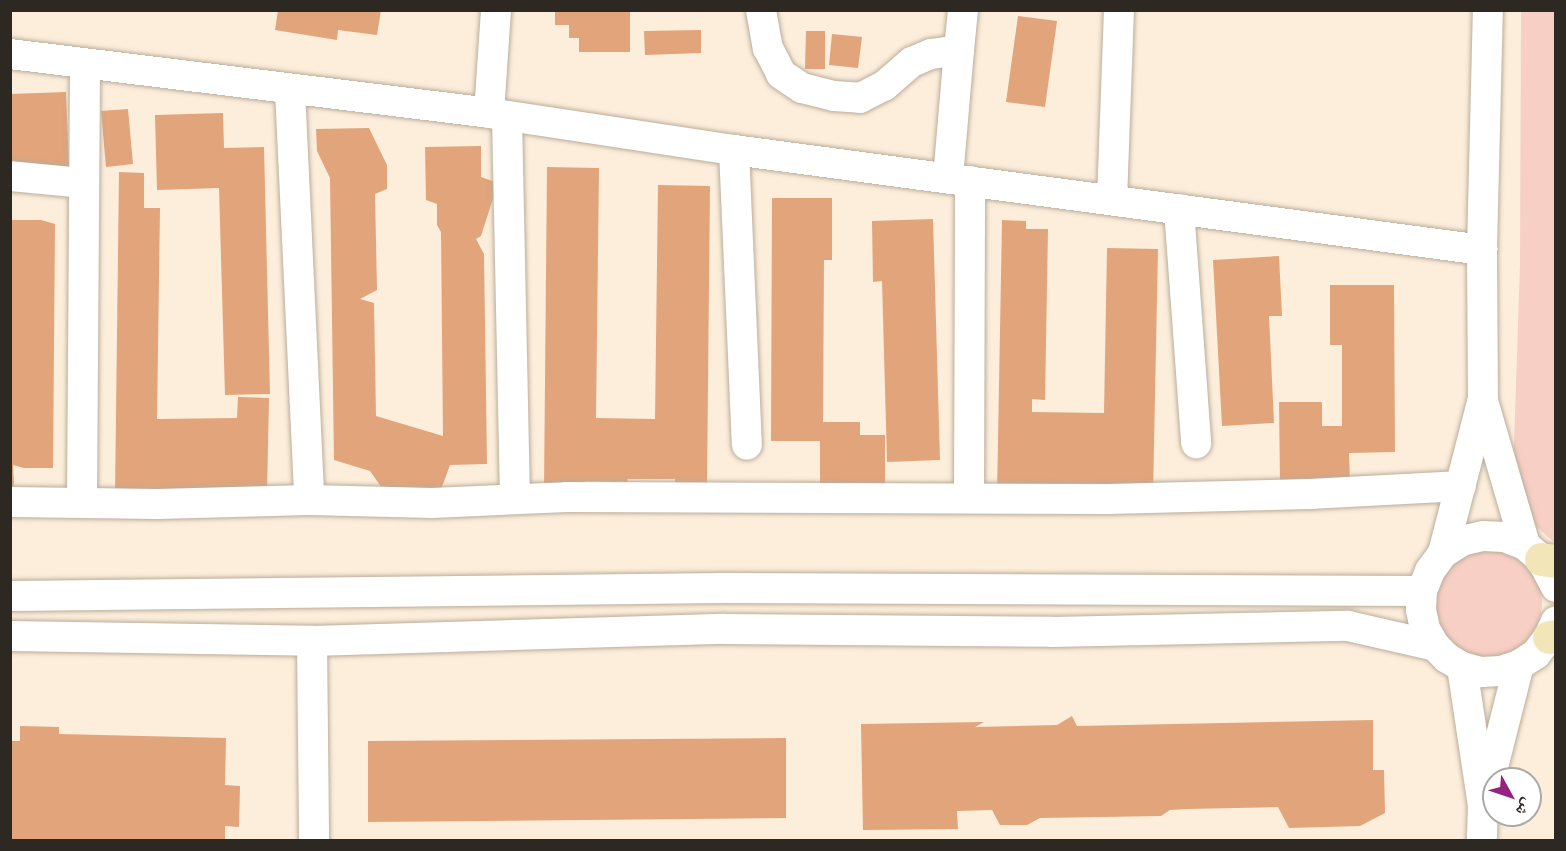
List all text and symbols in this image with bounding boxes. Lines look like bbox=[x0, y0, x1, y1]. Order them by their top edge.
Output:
north arrow bbox=[1482, 767, 1542, 827]
text: ش bbox=[1512, 795, 1537, 820]

